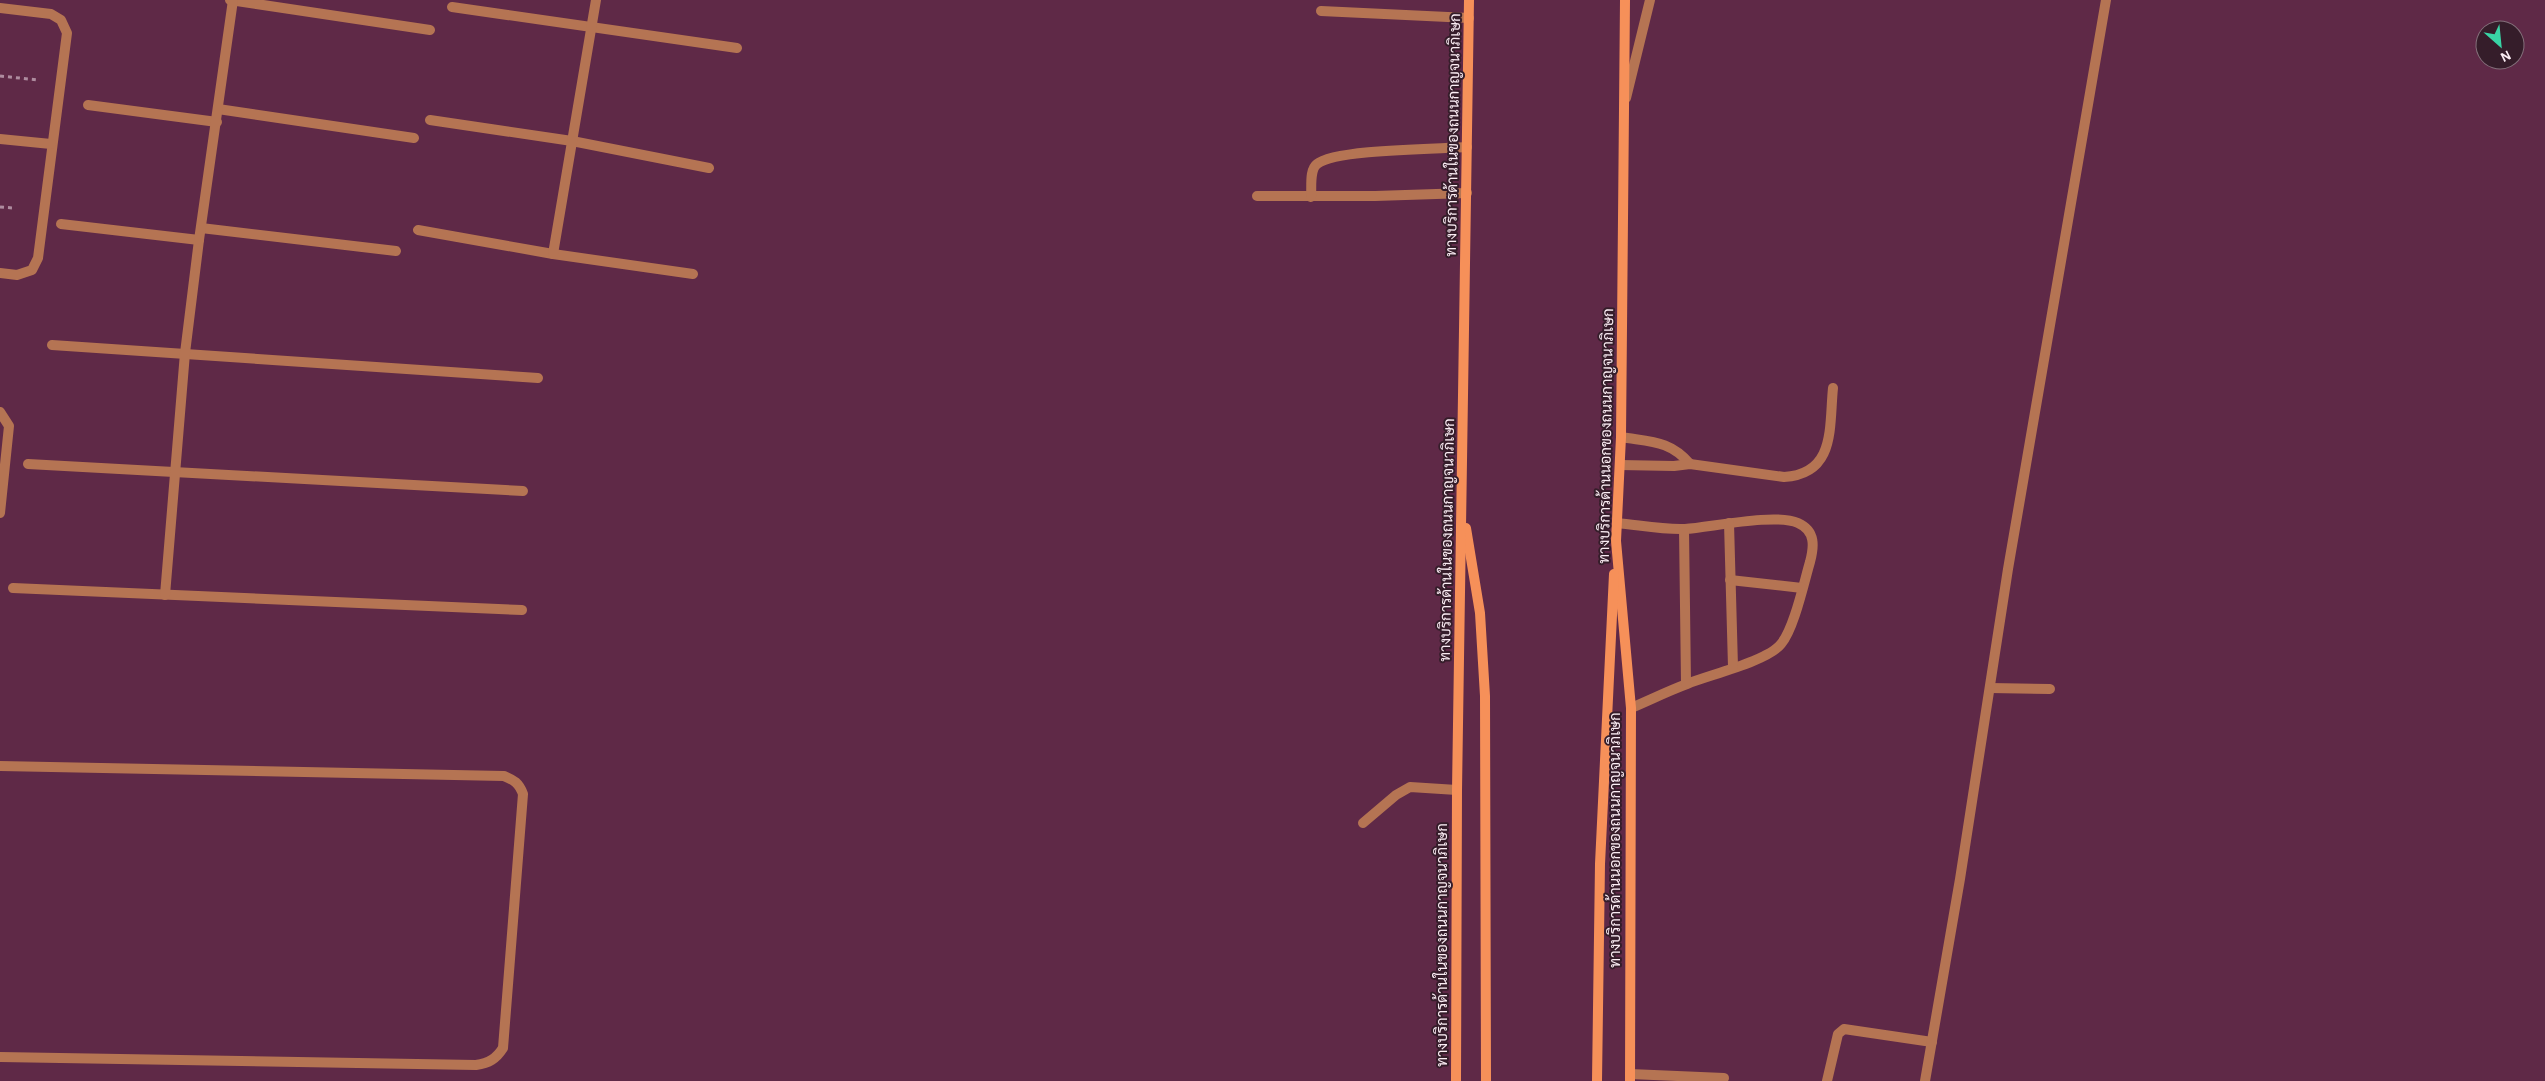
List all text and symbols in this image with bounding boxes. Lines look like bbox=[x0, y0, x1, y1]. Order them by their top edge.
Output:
street label: ทางบริการด้านในของถนนกาญจนาภิเษก bbox=[1441, 13, 1464, 257]
north arrow bbox=[2475, 20, 2525, 70]
text: N bbox=[2498, 47, 2513, 64]
street label: ทางบริการด้านนอกของถนนกาญจนาภิเษก bbox=[1594, 308, 1617, 564]
street label: ทางบริการด้านในของถนนกาญจนาภิเษก bbox=[1435, 418, 1458, 662]
street label: ทางบริการด้านนอกของถนนกาญจนาภิเษก bbox=[1605, 712, 1624, 968]
street label: ทางบริการด้านในของถนนกาญจนาภิเษก bbox=[1432, 823, 1451, 1067]

